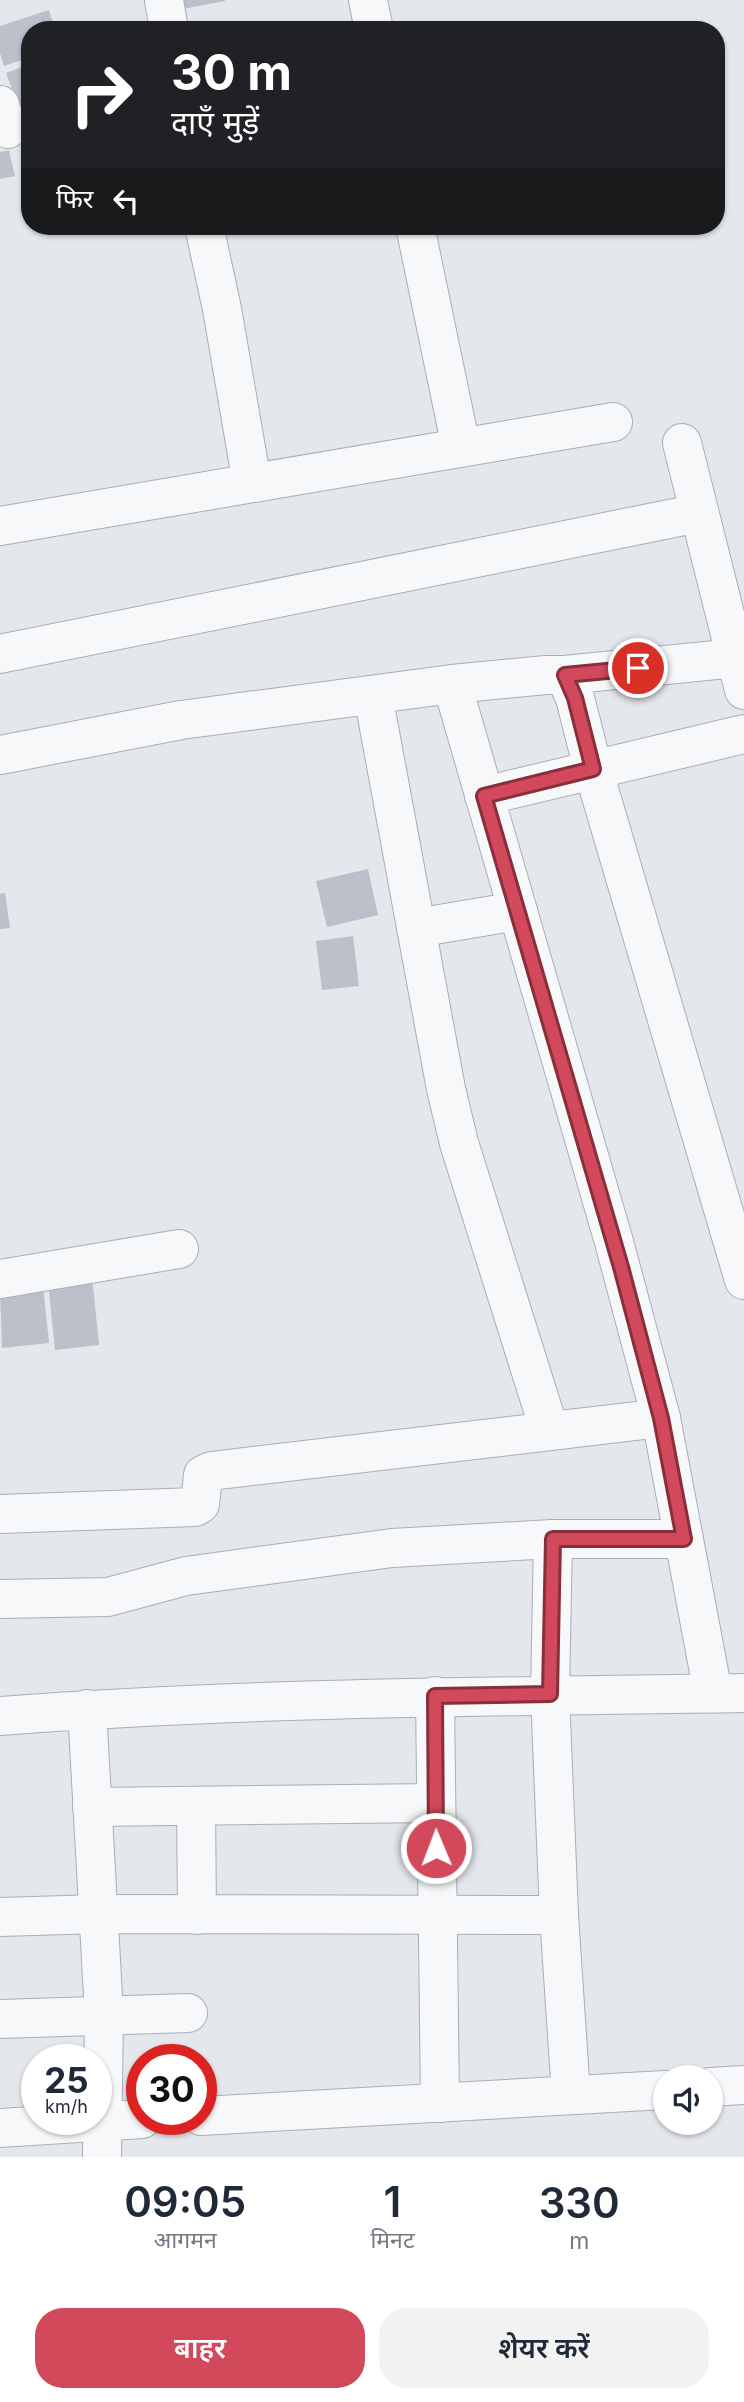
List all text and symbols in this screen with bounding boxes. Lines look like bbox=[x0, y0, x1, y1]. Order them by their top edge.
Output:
text: 30 m bbox=[171, 43, 292, 102]
icon: right bbox=[56, 49, 147, 140]
text: दाएँ मुड़ें bbox=[171, 103, 259, 142]
icon: left bbox=[107, 182, 145, 220]
text: फिर bbox=[56, 183, 93, 214]
pin bbox=[608, 638, 668, 698]
icon: arrive bbox=[619, 649, 657, 687]
position arrow bbox=[399, 1811, 473, 1885]
speed limit sign: 30 bbox=[126, 2044, 217, 2135]
text: 25 bbox=[44, 2059, 89, 2101]
map controls bbox=[653, 2065, 723, 2135]
button: sound bbox=[653, 2065, 723, 2135]
text: km/h bbox=[45, 2096, 88, 2117]
text: 09:05 bbox=[124, 2176, 246, 2227]
text: 1 bbox=[384, 2176, 401, 2227]
text: 330 bbox=[539, 2177, 620, 2228]
text: आगमन bbox=[154, 2226, 217, 2254]
text: मिनट bbox=[370, 2226, 414, 2254]
text: m bbox=[569, 2227, 589, 2255]
button: बाहर bbox=[35, 2308, 365, 2388]
button: शेयर करें bbox=[379, 2308, 709, 2388]

